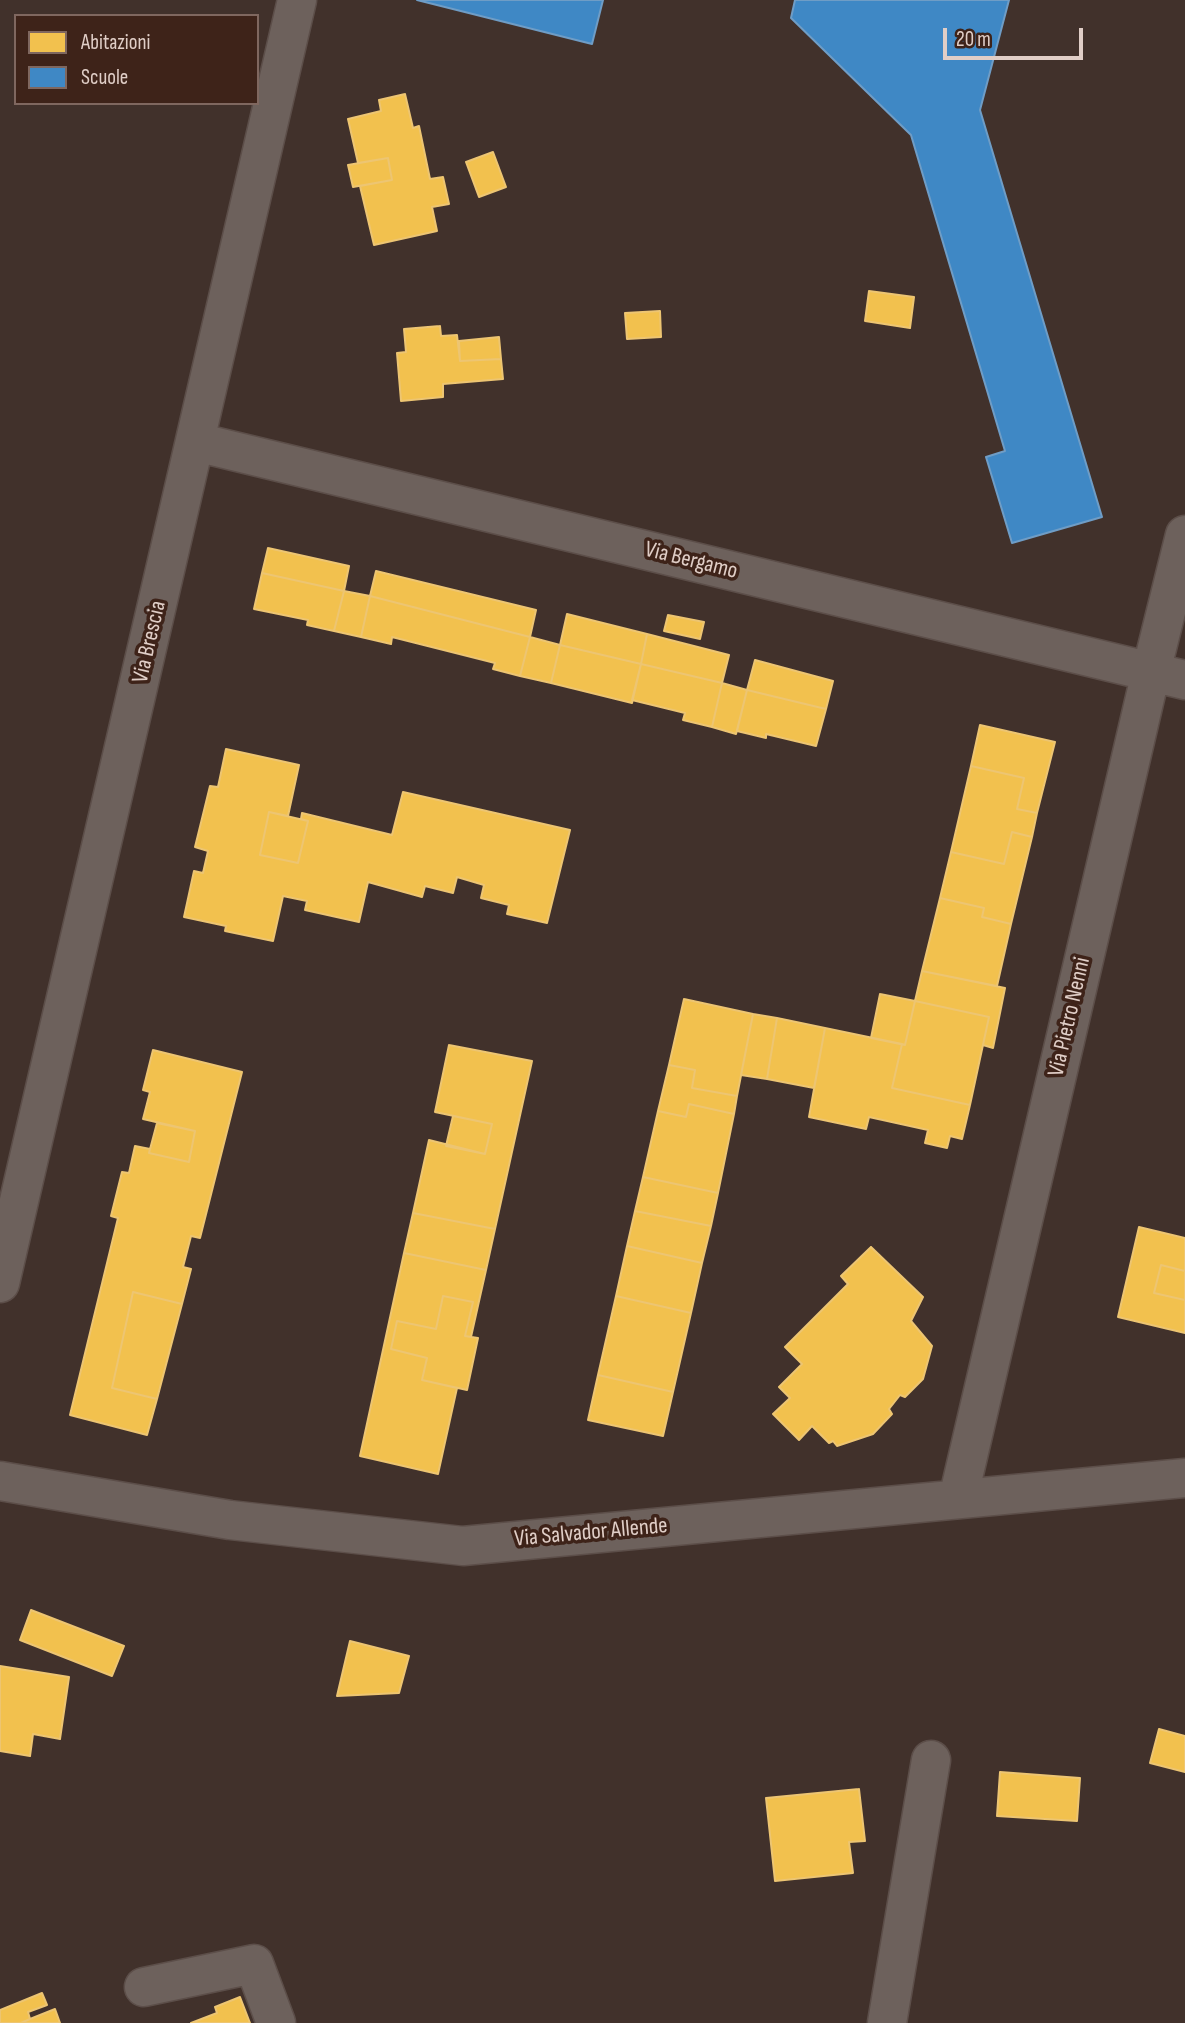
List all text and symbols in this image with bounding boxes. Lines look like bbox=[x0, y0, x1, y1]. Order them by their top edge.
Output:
legend bbox=[14, 14, 259, 105]
scale bar bbox=[947, 14, 1087, 58]
text: 20 m bbox=[956, 27, 991, 52]
text: Abitazioni bbox=[81, 30, 150, 55]
text: Scuole bbox=[81, 65, 128, 90]
street label: Via Bergamo bbox=[642, 536, 740, 586]
street label: Via Brescia bbox=[127, 598, 173, 686]
street label: Via Pietro Nenni bbox=[1043, 955, 1097, 1079]
street label: Via Salvador Allende bbox=[513, 1513, 669, 1553]

